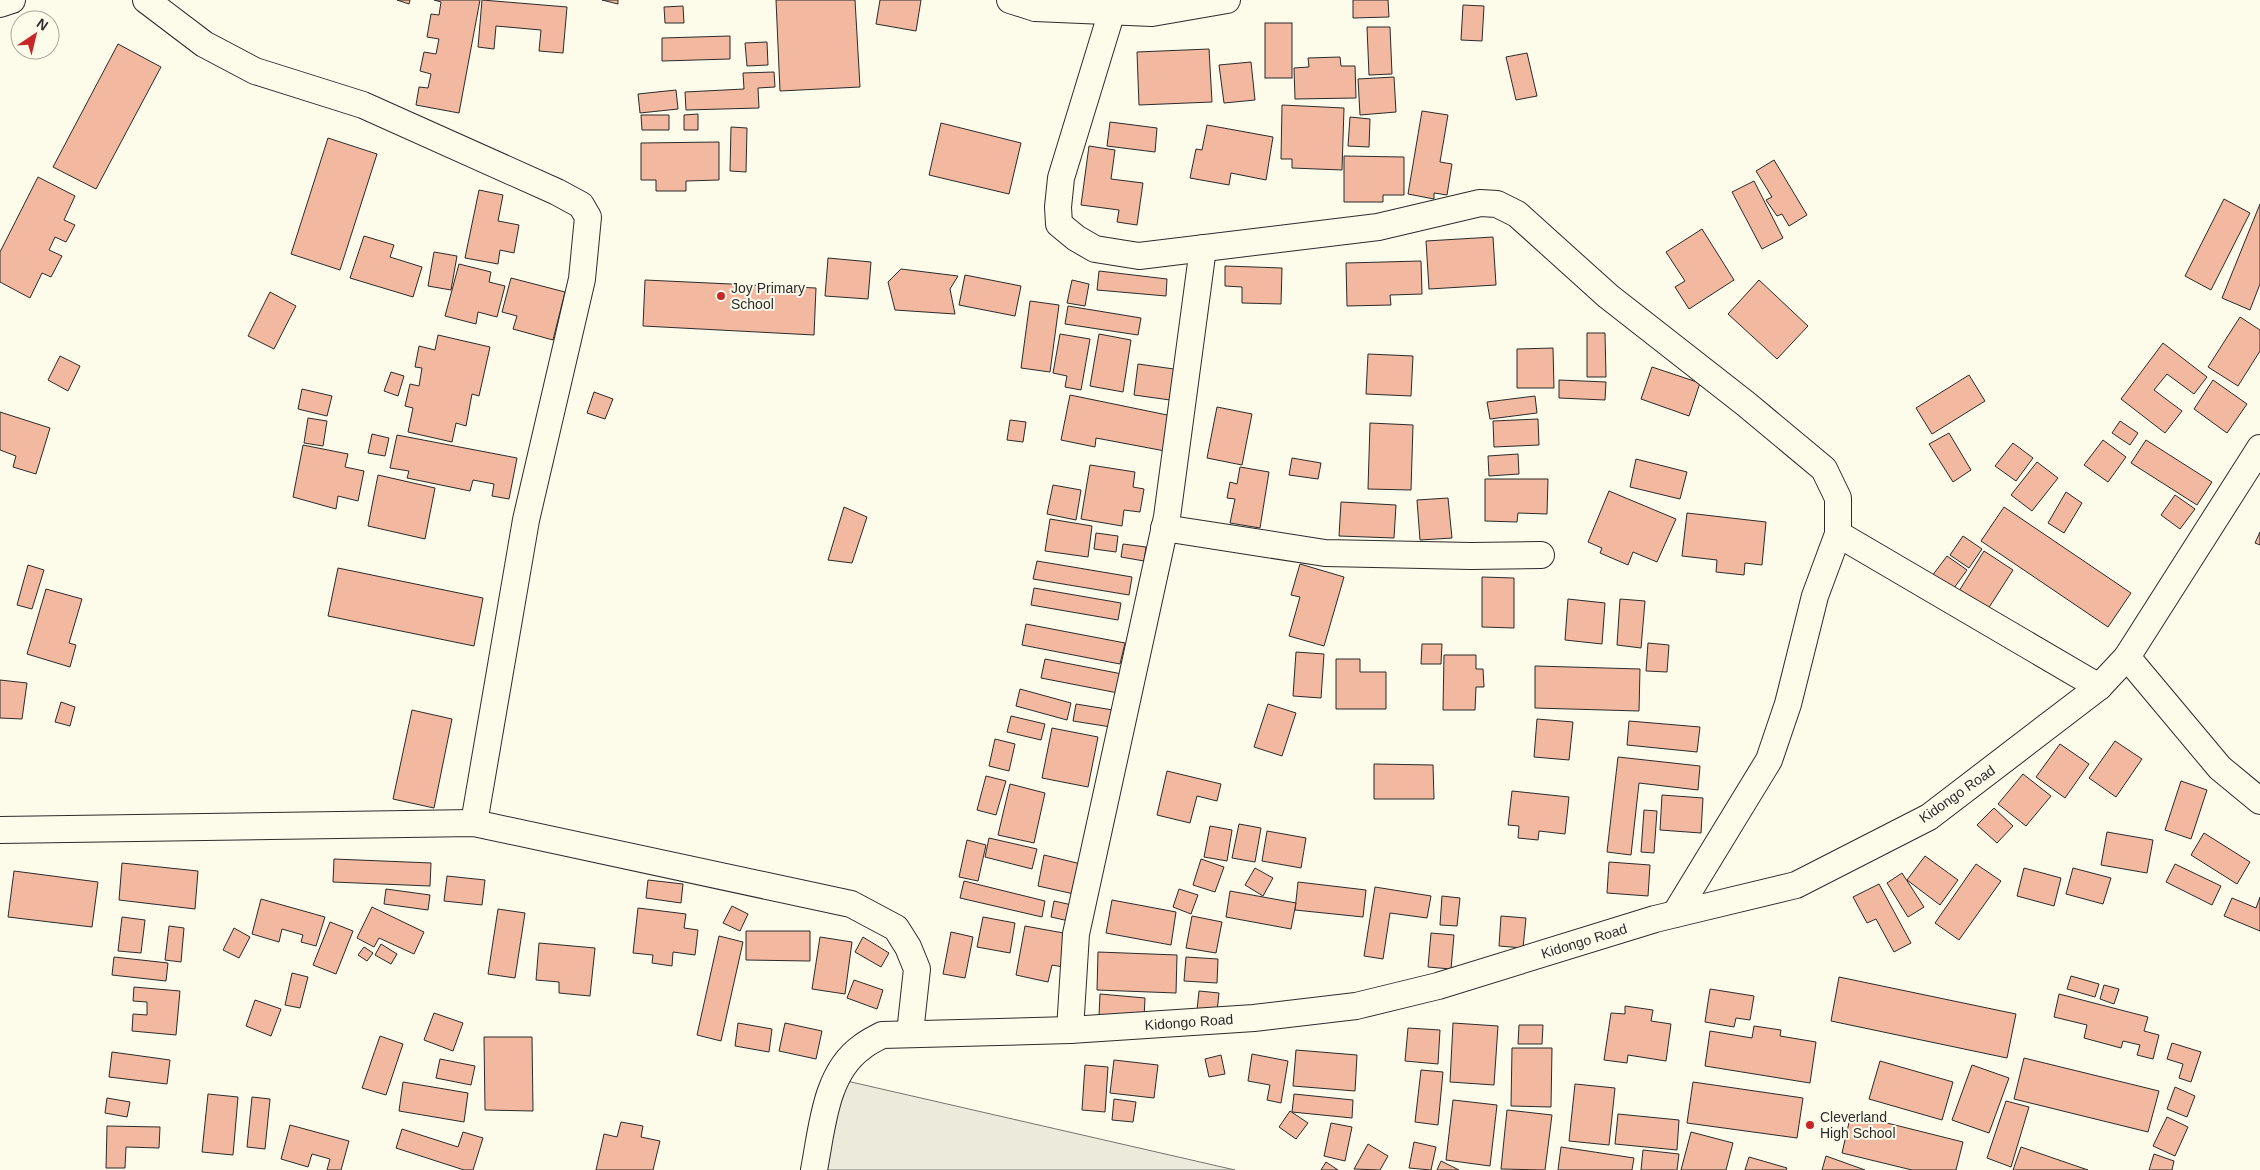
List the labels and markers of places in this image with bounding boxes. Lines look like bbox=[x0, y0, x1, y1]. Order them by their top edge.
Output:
place label: Joy Primary School bbox=[731, 280, 805, 312]
marker: Joy Primary School bbox=[715, 290, 727, 302]
place label: Cleverland High School bbox=[1820, 1109, 1896, 1141]
marker: Cleverland High School bbox=[1804, 1119, 1816, 1131]

